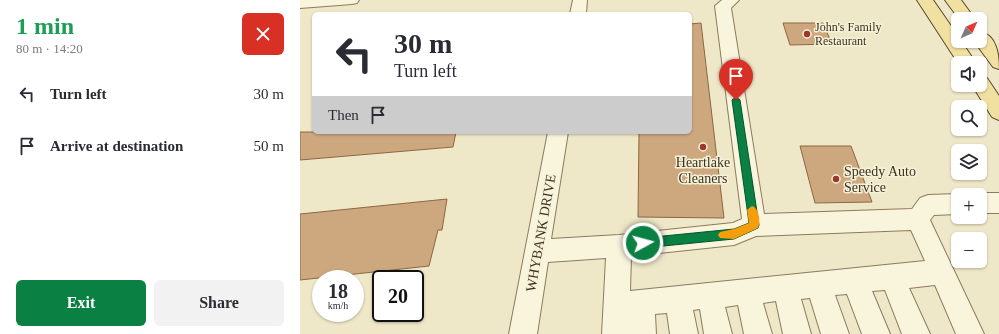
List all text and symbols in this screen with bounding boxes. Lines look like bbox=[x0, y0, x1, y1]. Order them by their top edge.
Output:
north arrow bbox=[951, 12, 987, 48]
map controls bbox=[951, 12, 987, 268]
text: 1 min bbox=[16, 13, 74, 39]
button: close bbox=[242, 13, 284, 55]
place label: John's Family Restaurant bbox=[815, 20, 882, 48]
icon: left bbox=[328, 28, 380, 80]
text: 30 m bbox=[394, 28, 452, 59]
marker: John's Family Restaurant bbox=[802, 29, 812, 39]
text: 80 m · 14:20 bbox=[16, 41, 83, 56]
button: sound bbox=[951, 56, 987, 92]
pin bbox=[719, 59, 753, 100]
text: Turn left bbox=[394, 61, 457, 81]
icon: arrive bbox=[725, 65, 747, 87]
icon: left bbox=[16, 83, 38, 105]
text: Turn left bbox=[50, 86, 107, 102]
text: 30 m bbox=[254, 86, 284, 102]
button: search bbox=[951, 100, 987, 136]
icon: arrive bbox=[367, 104, 389, 126]
text: Then bbox=[328, 107, 359, 123]
icon: arrive bbox=[16, 135, 38, 157]
text: Arrive at destination bbox=[50, 138, 183, 154]
text: 50 m bbox=[254, 138, 284, 154]
marker: Heartlake Cleaners bbox=[698, 142, 708, 152]
button: layers bbox=[951, 144, 987, 180]
place label: Heartlake Cleaners bbox=[676, 155, 730, 186]
place label: Speedy Auto Service bbox=[844, 164, 916, 195]
street label: WHYBANK DRIVE bbox=[523, 173, 559, 293]
marker: Speedy Auto Service bbox=[831, 174, 841, 184]
button: + bbox=[951, 188, 987, 224]
position arrow bbox=[622, 222, 664, 264]
button: − bbox=[951, 232, 987, 268]
speed limit sign: 20 bbox=[372, 270, 424, 322]
button: Exit bbox=[16, 280, 146, 326]
button: Share bbox=[154, 280, 284, 326]
text: 18 bbox=[328, 280, 348, 302]
text: km/h bbox=[328, 300, 348, 311]

